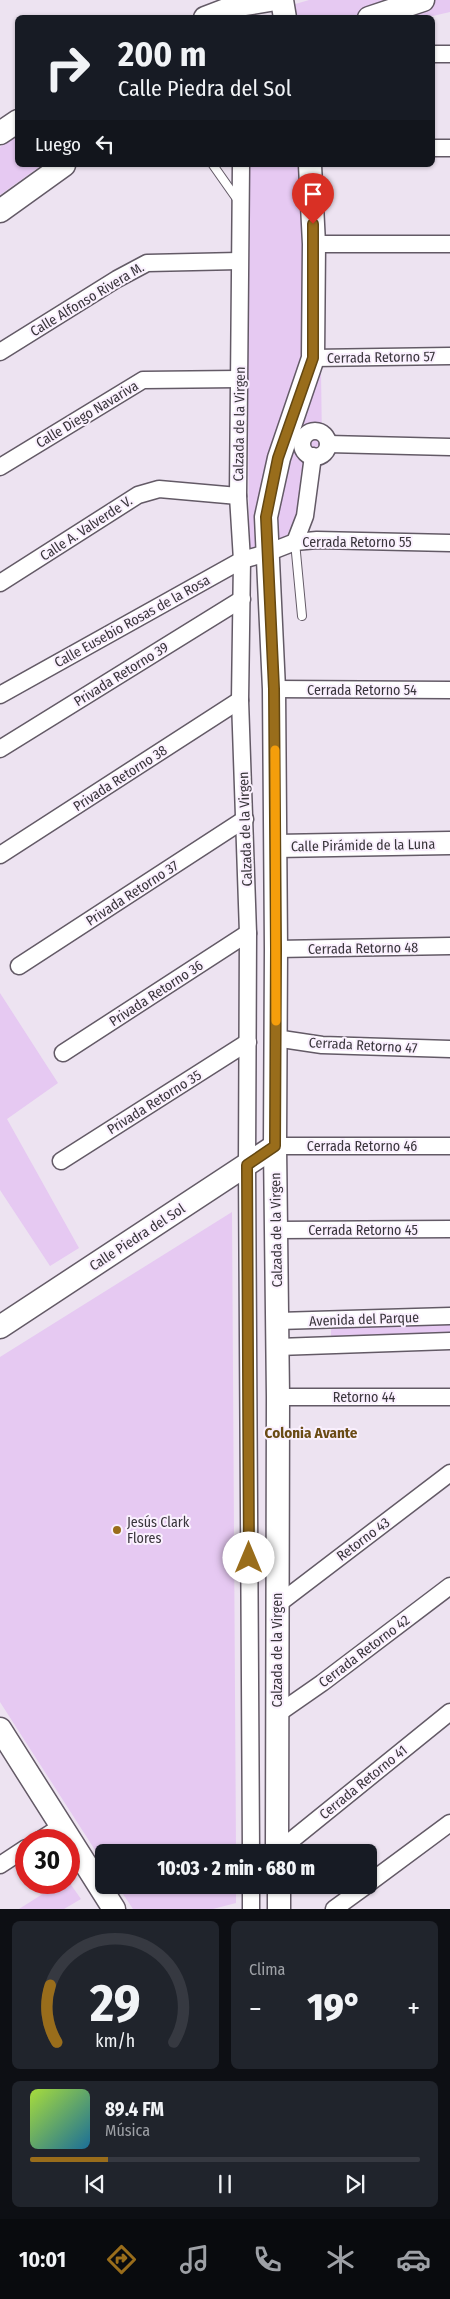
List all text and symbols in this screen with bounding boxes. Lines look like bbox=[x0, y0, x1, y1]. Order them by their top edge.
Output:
text: 200 m bbox=[118, 33, 206, 75]
icon: right bbox=[35, 35, 100, 100]
text: Calle Piedra del Sol bbox=[118, 75, 292, 102]
icon: left bbox=[91, 130, 119, 158]
text: Luego bbox=[35, 133, 81, 156]
pin bbox=[292, 173, 334, 224]
icon: arrive bbox=[299, 180, 327, 208]
street label: Calle Alfonso Rivera M. bbox=[27, 259, 147, 340]
street label: Cerrada Retorno 57 bbox=[327, 348, 436, 367]
street label: Calzada de la Virgen bbox=[230, 366, 249, 482]
street label: Calle Diego Navariva bbox=[33, 377, 142, 452]
street label: Calle A. Valverde V. bbox=[37, 492, 136, 565]
street label: Cerrada Retorno 55 bbox=[302, 534, 412, 551]
street label: Calle Eusebio Rosas de la Rosa bbox=[52, 571, 213, 671]
street label: Privada Retorno 39 bbox=[71, 639, 172, 710]
street label: Cerrada Retorno 54 bbox=[307, 682, 417, 699]
street label: Privada Retorno 38 bbox=[70, 742, 170, 815]
street label: Calzada de la Virgen bbox=[235, 771, 256, 887]
street label: Calle Pirámide de la Luna bbox=[291, 836, 435, 855]
street label: Privada Retorno 37 bbox=[83, 857, 182, 930]
street label: Cerrada Retorno 48 bbox=[308, 939, 418, 958]
street label: Privada Retorno 36 bbox=[106, 957, 206, 1030]
street label: Cerrada Retorno 47 bbox=[308, 1034, 418, 1057]
street label: Privada Retorno 35 bbox=[104, 1067, 204, 1138]
street label: Cerrada Retorno 46 bbox=[307, 1138, 417, 1155]
street label: Calzada de la Virgen bbox=[267, 1172, 286, 1288]
street label: Calle Piedra del Sol bbox=[86, 1200, 188, 1275]
street label: Cerrada Retorno 45 bbox=[308, 1222, 418, 1239]
street label: Avenida del Parque bbox=[309, 1309, 419, 1330]
street label: Retorno 44 bbox=[333, 1389, 395, 1406]
district label: Colonia Avante bbox=[265, 1424, 358, 1442]
place label: Jesús Clark Flores bbox=[127, 1514, 190, 1547]
street label: Retorno 43 bbox=[333, 1514, 393, 1565]
marker: Jesús Clark Flores bbox=[111, 1524, 123, 1536]
position arrow bbox=[222, 1531, 274, 1583]
street label: Calzada de la Virgen bbox=[269, 1593, 286, 1707]
street label: Cerrada Retorno 42 bbox=[316, 1612, 413, 1691]
street label: Cerrada Retorno 41 bbox=[316, 1742, 411, 1823]
speed limit sign: 30 bbox=[15, 1829, 80, 1894]
text: 10:03 · 2 min · 680 m bbox=[157, 1857, 315, 1880]
text: Clima bbox=[249, 1960, 285, 1979]
text: 29 bbox=[89, 1972, 141, 2035]
text: 19° bbox=[307, 1984, 362, 2030]
text: − bbox=[249, 1992, 262, 2025]
text: + bbox=[407, 1992, 420, 2025]
text: km/h bbox=[96, 2030, 135, 2052]
text: 89.4 FM bbox=[105, 2098, 164, 2121]
text: Música bbox=[105, 2121, 150, 2140]
icon: previous bbox=[81, 2170, 109, 2198]
icon: pause bbox=[211, 2170, 239, 2198]
icon: next bbox=[341, 2170, 369, 2198]
icon: directions bbox=[104, 2242, 139, 2277]
icon: music bbox=[177, 2242, 212, 2277]
icon: phone bbox=[250, 2242, 285, 2277]
icon: climate bbox=[323, 2242, 358, 2277]
icon: car bbox=[396, 2242, 431, 2277]
text: 10:01 bbox=[19, 2246, 66, 2273]

